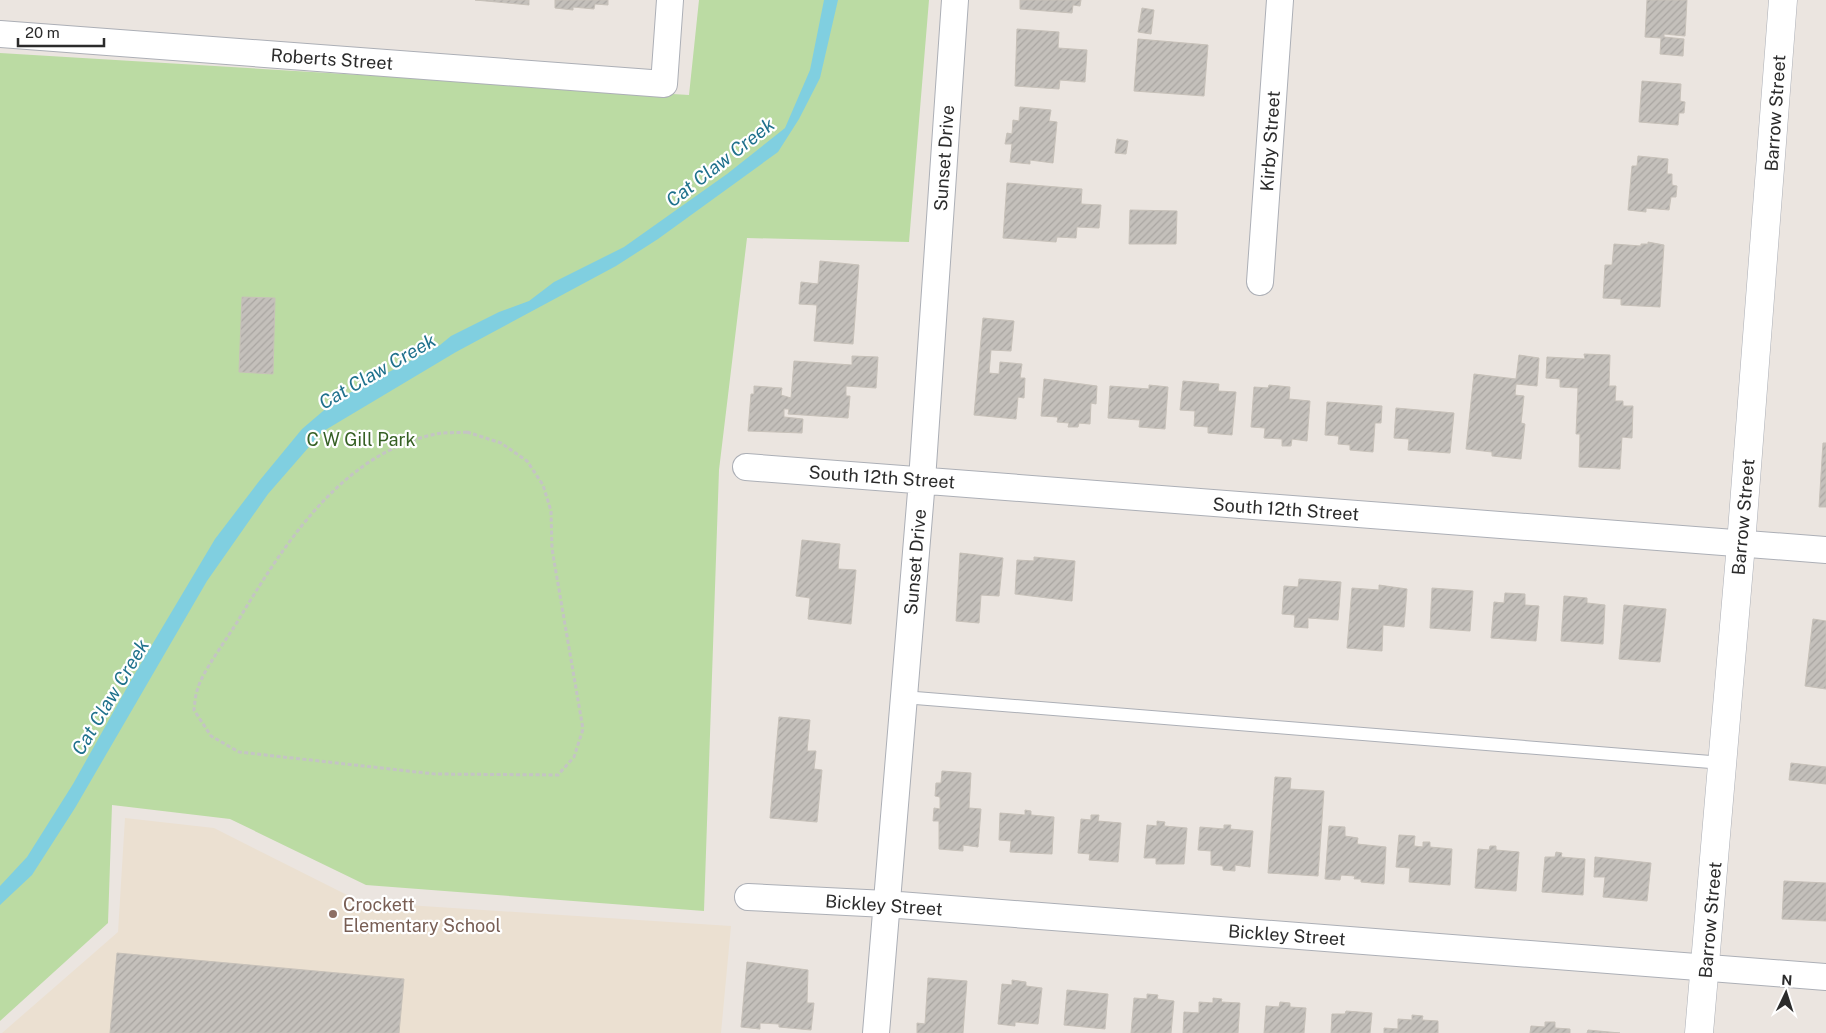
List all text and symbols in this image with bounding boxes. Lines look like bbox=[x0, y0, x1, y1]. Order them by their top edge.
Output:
scale bar bbox=[18, 15, 104, 47]
text: 20 m bbox=[25, 24, 60, 41]
street label: Roberts Street bbox=[270, 44, 394, 74]
street label: Barrow Street bbox=[1760, 54, 1790, 172]
street label: Kirby Street bbox=[1256, 90, 1284, 192]
street label: Sunset Drive bbox=[930, 104, 958, 212]
water label: Cat Claw Creek bbox=[662, 112, 779, 211]
water label: Cat Claw Creek bbox=[315, 328, 440, 413]
park label: C W Gill Park bbox=[306, 429, 416, 450]
street label: Barrow Street bbox=[1727, 458, 1759, 576]
street label: South 12th Street bbox=[808, 461, 956, 493]
street label: South 12th Street bbox=[1212, 493, 1360, 525]
street label: Sunset Drive bbox=[900, 508, 930, 616]
water label: Cat Claw Creek bbox=[67, 634, 154, 759]
street label: Barrow Street bbox=[1694, 861, 1726, 979]
street label: Bickley Street bbox=[824, 890, 944, 920]
place label: Crockett Elementary School bbox=[343, 894, 501, 936]
marker: Crockett Elementary School bbox=[327, 908, 339, 920]
street label: Bickley Street bbox=[1227, 920, 1347, 950]
north arrow bbox=[1761, 968, 1811, 1018]
text: N bbox=[1781, 972, 1793, 988]

